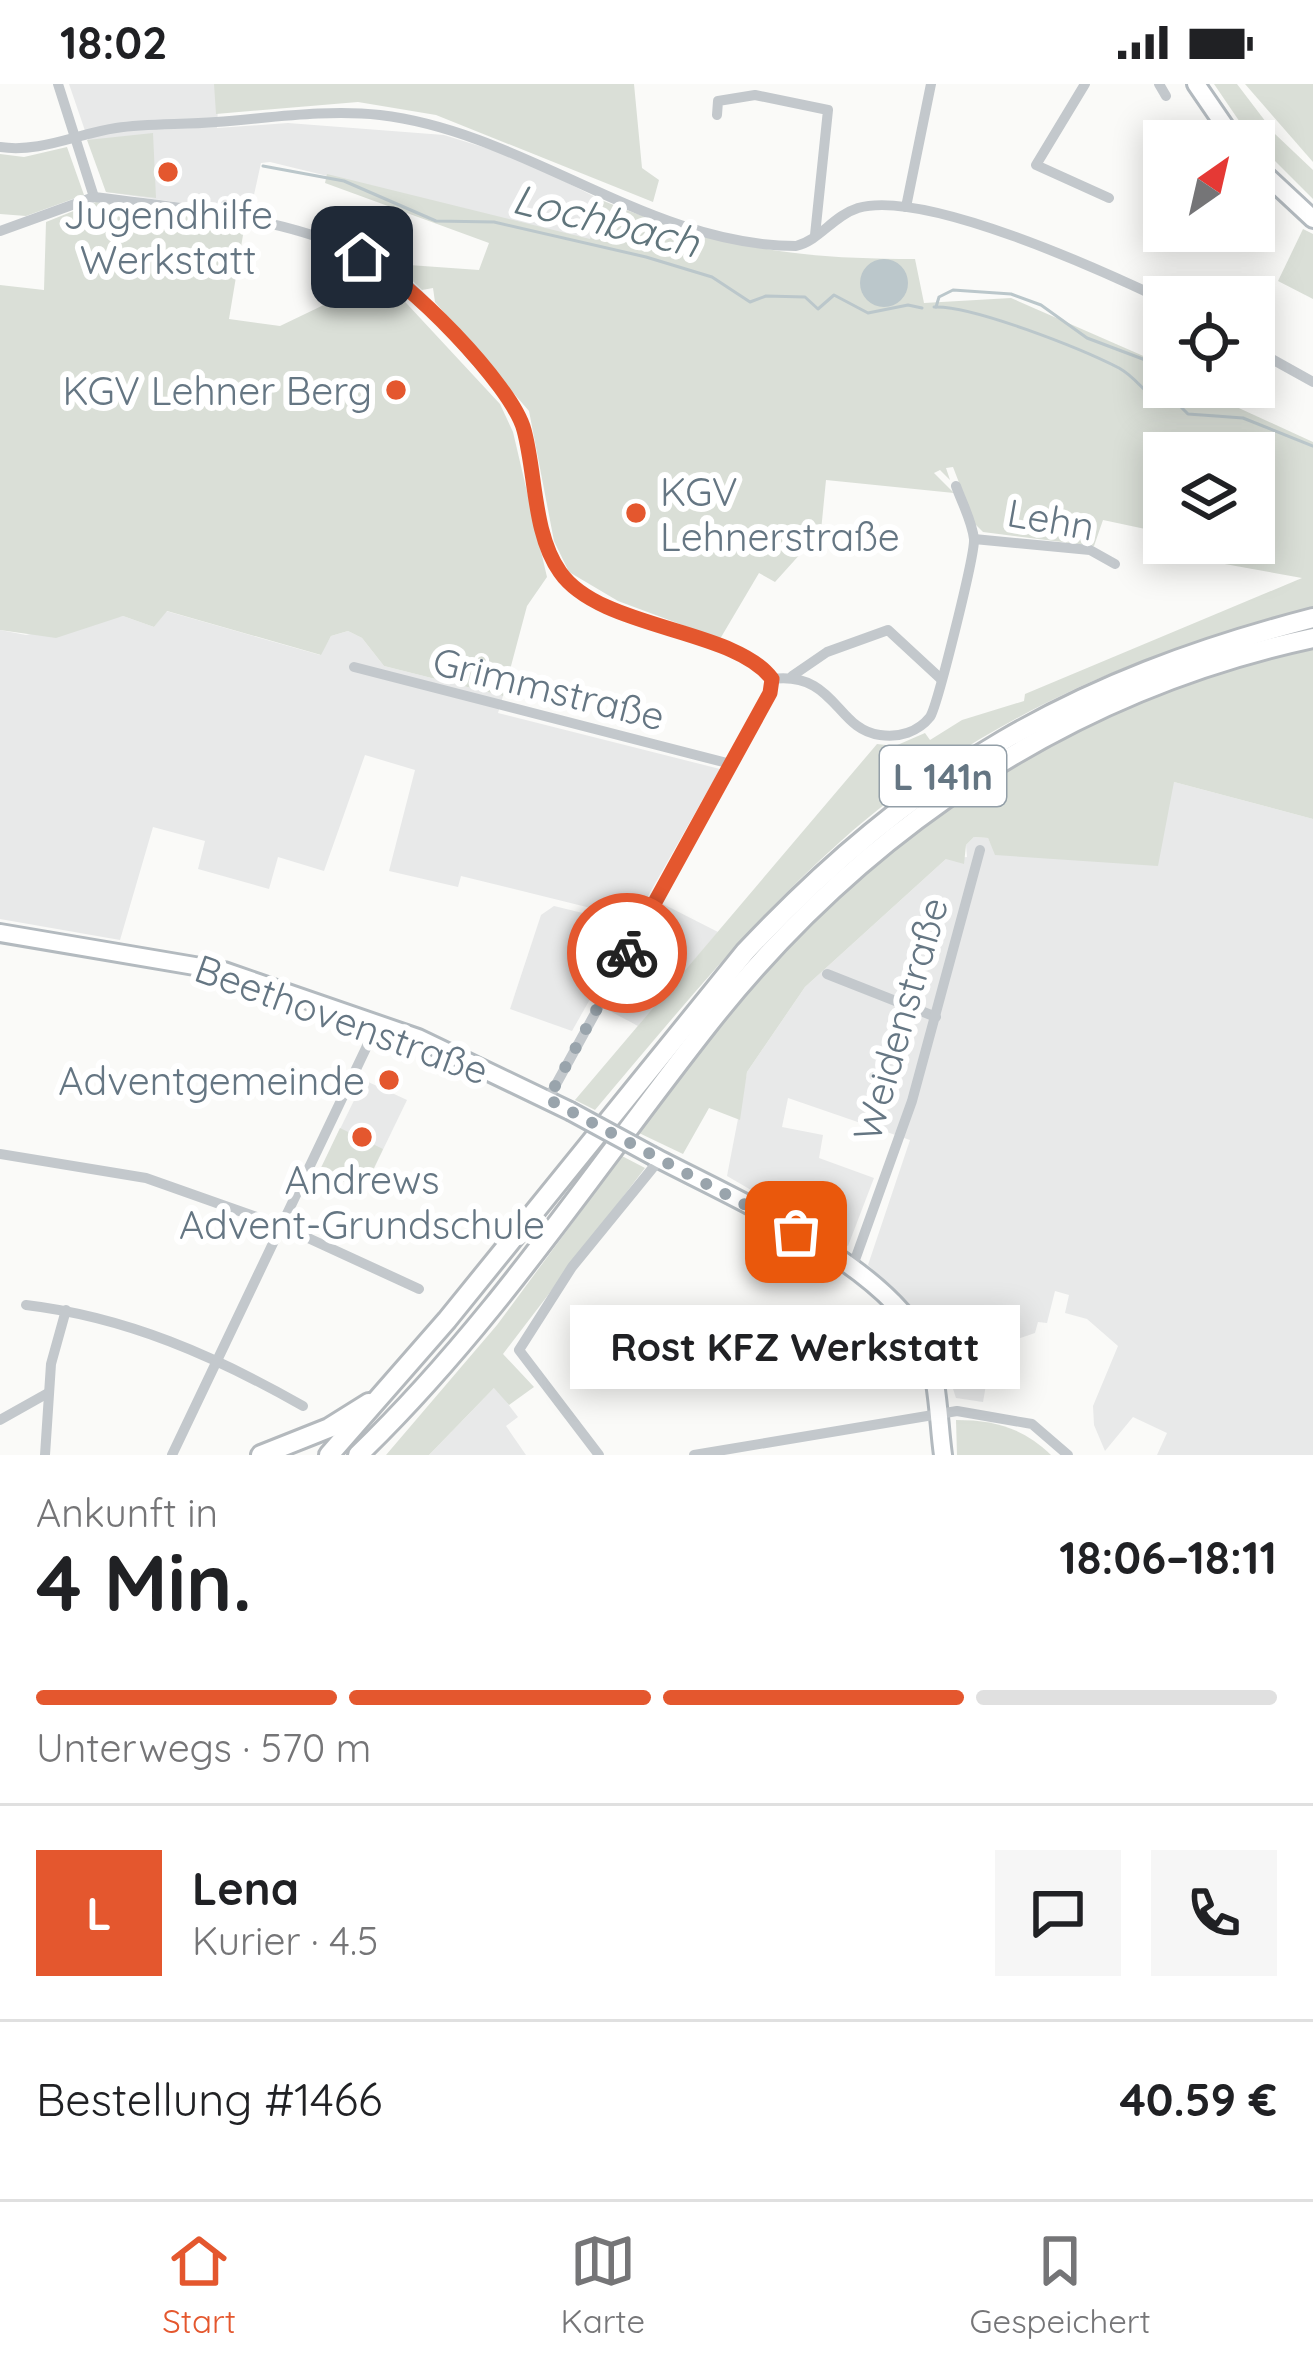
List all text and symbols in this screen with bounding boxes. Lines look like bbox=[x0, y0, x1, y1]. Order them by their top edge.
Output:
text: 18:02 bbox=[60, 14, 168, 70]
north arrow bbox=[1143, 120, 1275, 252]
map controls bbox=[1143, 120, 1275, 564]
marker: Jugendhilfe Werkstatt bbox=[155, 159, 181, 185]
water label: Lochbach bbox=[507, 171, 706, 269]
place label: Jugendhilfe Werkstatt bbox=[63, 190, 273, 284]
pin bbox=[311, 206, 413, 308]
icon: home bbox=[329, 224, 395, 290]
button: locate bbox=[1143, 276, 1275, 408]
place label: KGV Lehner Berg bbox=[62, 366, 372, 415]
marker: KGV Lehner Berg bbox=[383, 377, 409, 403]
button: layers bbox=[1143, 432, 1275, 564]
place label: KGV Lehnerstraße bbox=[660, 467, 900, 561]
street label: Lehn bbox=[1004, 487, 1098, 551]
marker: KGV Lehnerstraße bbox=[623, 500, 649, 526]
street label: Grimmstraße bbox=[428, 636, 670, 740]
road number: L 141n bbox=[880, 746, 1006, 806]
street label: Weidenstraße bbox=[842, 892, 958, 1146]
courier bbox=[567, 893, 687, 1013]
icon: bike bbox=[594, 920, 660, 986]
street label: Beethovenstraße bbox=[189, 943, 495, 1095]
place label: Adventgemeinde bbox=[58, 1056, 365, 1105]
marker: Adventgemeinde bbox=[376, 1067, 402, 1093]
marker: Andrews Advent-Grundschule bbox=[349, 1124, 375, 1150]
place label: Andrews Advent-Grundschule bbox=[179, 1155, 545, 1249]
pin bbox=[745, 1181, 847, 1283]
icon: bag bbox=[763, 1199, 829, 1265]
callout: Rost KFZ Werkstatt bbox=[571, 1304, 1021, 1388]
text: Rost KFZ Werkstatt bbox=[610, 1322, 980, 1371]
text: Ankunft in bbox=[36, 1488, 218, 1537]
text: 18:06–18:11 bbox=[1059, 1529, 1277, 1585]
text: 4 Min. bbox=[36, 1533, 252, 1631]
text: Unterwegs · 570 m bbox=[36, 1723, 371, 1772]
button: chat bbox=[995, 1850, 1121, 1976]
button: phone bbox=[1151, 1850, 1277, 1976]
text: Lena bbox=[192, 1860, 299, 1916]
text: L bbox=[86, 1885, 112, 1941]
text: Kurier · 4.5 bbox=[192, 1916, 378, 1965]
text: Bestellung #1466 bbox=[36, 2071, 382, 2127]
text: 40.59 € bbox=[1119, 2071, 1277, 2127]
tab: Start bbox=[162, 2228, 236, 2341]
tab: Karte bbox=[560, 2228, 645, 2341]
tab: Gespeichert bbox=[970, 2228, 1151, 2341]

